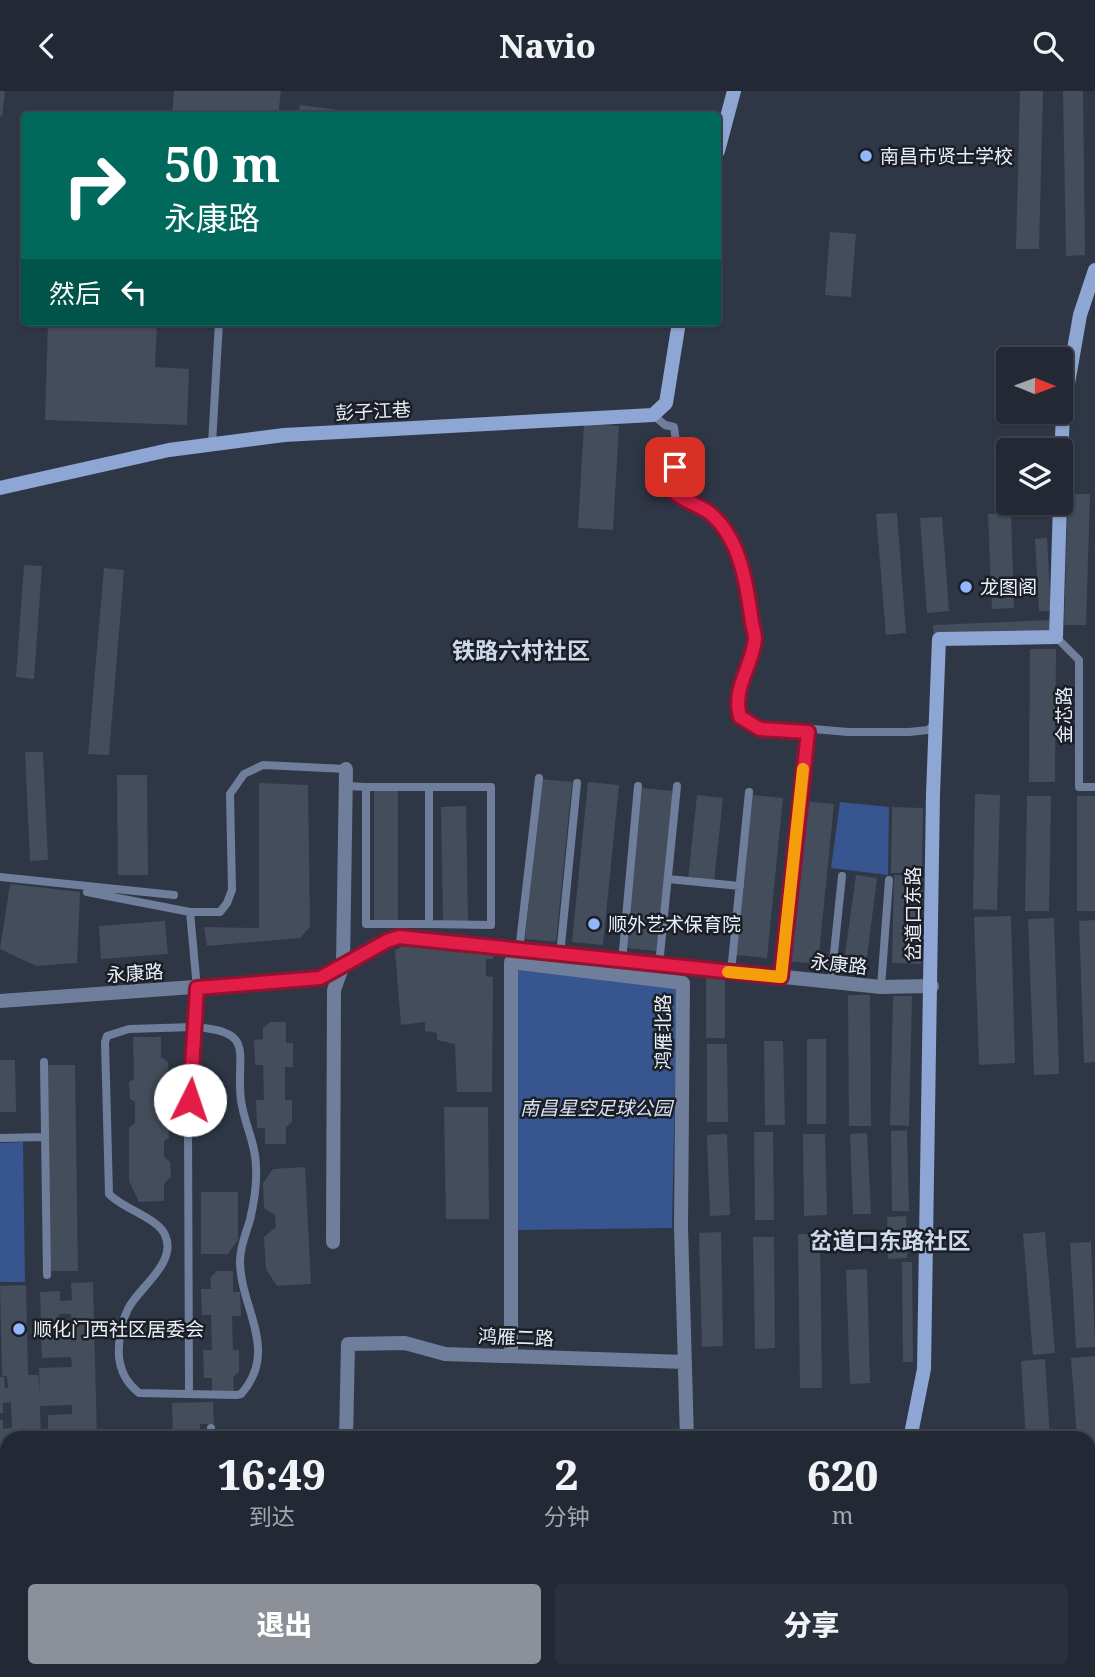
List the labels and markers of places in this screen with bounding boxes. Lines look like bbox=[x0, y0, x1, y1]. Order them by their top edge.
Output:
place label: 南昌市贤士学校 bbox=[880, 143, 1013, 169]
marker: 南昌市贤士学校 bbox=[858, 148, 874, 164]
pin bbox=[645, 437, 705, 497]
place label: 龙图阁 bbox=[980, 574, 1037, 600]
marker: 龙图阁 bbox=[958, 579, 974, 595]
place label: 顺外艺术保育院 bbox=[608, 911, 741, 937]
marker: 顺外艺术保育院 bbox=[586, 916, 602, 932]
place label: 顺化门西社区居委会 bbox=[33, 1316, 204, 1342]
marker: 顺化门西社区居委会 bbox=[11, 1321, 27, 1337]

